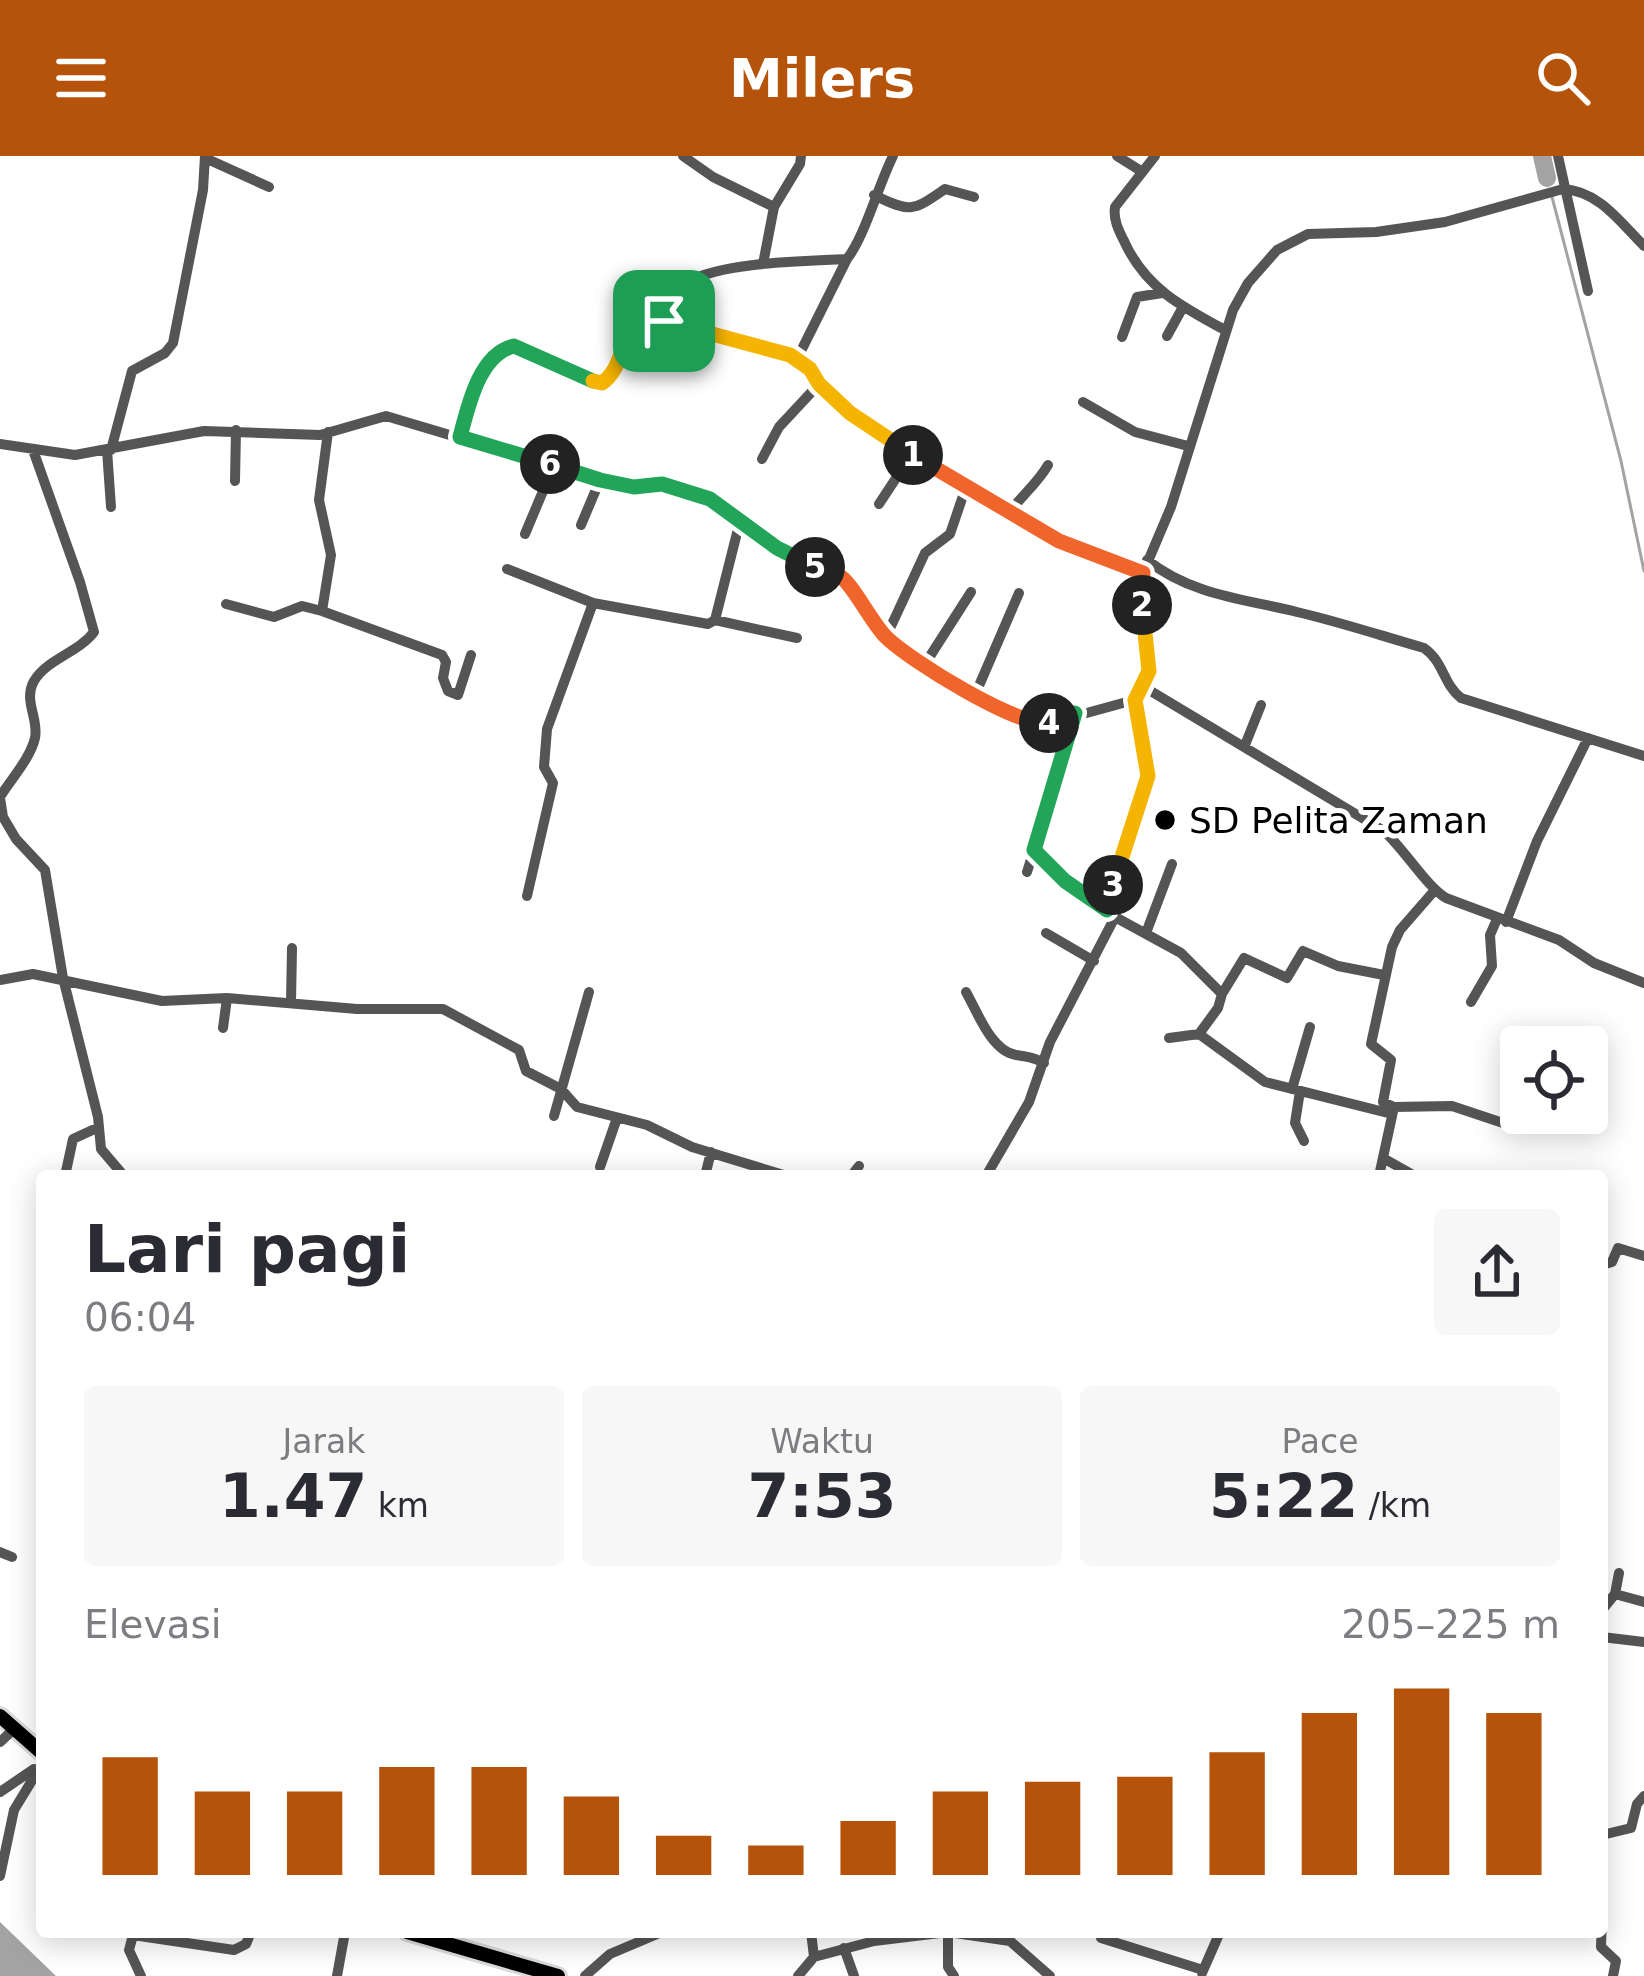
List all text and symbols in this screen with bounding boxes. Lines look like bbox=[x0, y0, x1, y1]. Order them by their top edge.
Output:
icon: menu bbox=[48, 45, 114, 111]
icon: search bbox=[1530, 45, 1596, 111]
text: Milers bbox=[729, 47, 915, 110]
pin bbox=[613, 270, 715, 372]
icon: arrive bbox=[631, 288, 697, 354]
pin: 1 bbox=[883, 425, 943, 485]
pin: 6 bbox=[520, 434, 580, 494]
text: 1 bbox=[902, 435, 924, 474]
text: 6 bbox=[539, 444, 561, 483]
pin: 5 bbox=[785, 537, 845, 597]
text: 5 bbox=[804, 547, 826, 586]
pin: 2 bbox=[1112, 575, 1172, 635]
text: 2 bbox=[1131, 585, 1153, 624]
pin: 4 bbox=[1019, 693, 1079, 753]
text: 4 bbox=[1038, 703, 1060, 742]
place label: SD Pelita Zaman bbox=[1189, 800, 1488, 841]
marker: SD Pelita Zaman bbox=[1152, 807, 1178, 833]
pin: 3 bbox=[1083, 855, 1143, 915]
text: 3 bbox=[1102, 865, 1124, 904]
map controls bbox=[1500, 1026, 1608, 1134]
button: locate bbox=[1500, 1026, 1608, 1134]
button: share bbox=[1434, 1209, 1560, 1335]
text: Lari pagi bbox=[84, 1211, 410, 1288]
text: 06:04 bbox=[84, 1295, 196, 1340]
text: Jarak bbox=[283, 1422, 365, 1461]
text: Waktu bbox=[770, 1422, 874, 1461]
text: Pace bbox=[1281, 1422, 1359, 1461]
text: 1.47 bbox=[219, 1461, 367, 1531]
text: 7:53 bbox=[747, 1461, 897, 1531]
text: 5:22 bbox=[1209, 1461, 1358, 1531]
text: km bbox=[367, 1486, 429, 1525]
text: /km bbox=[1358, 1486, 1431, 1525]
text: Elevasi bbox=[84, 1602, 222, 1647]
text: 205–225 m bbox=[1341, 1602, 1560, 1647]

